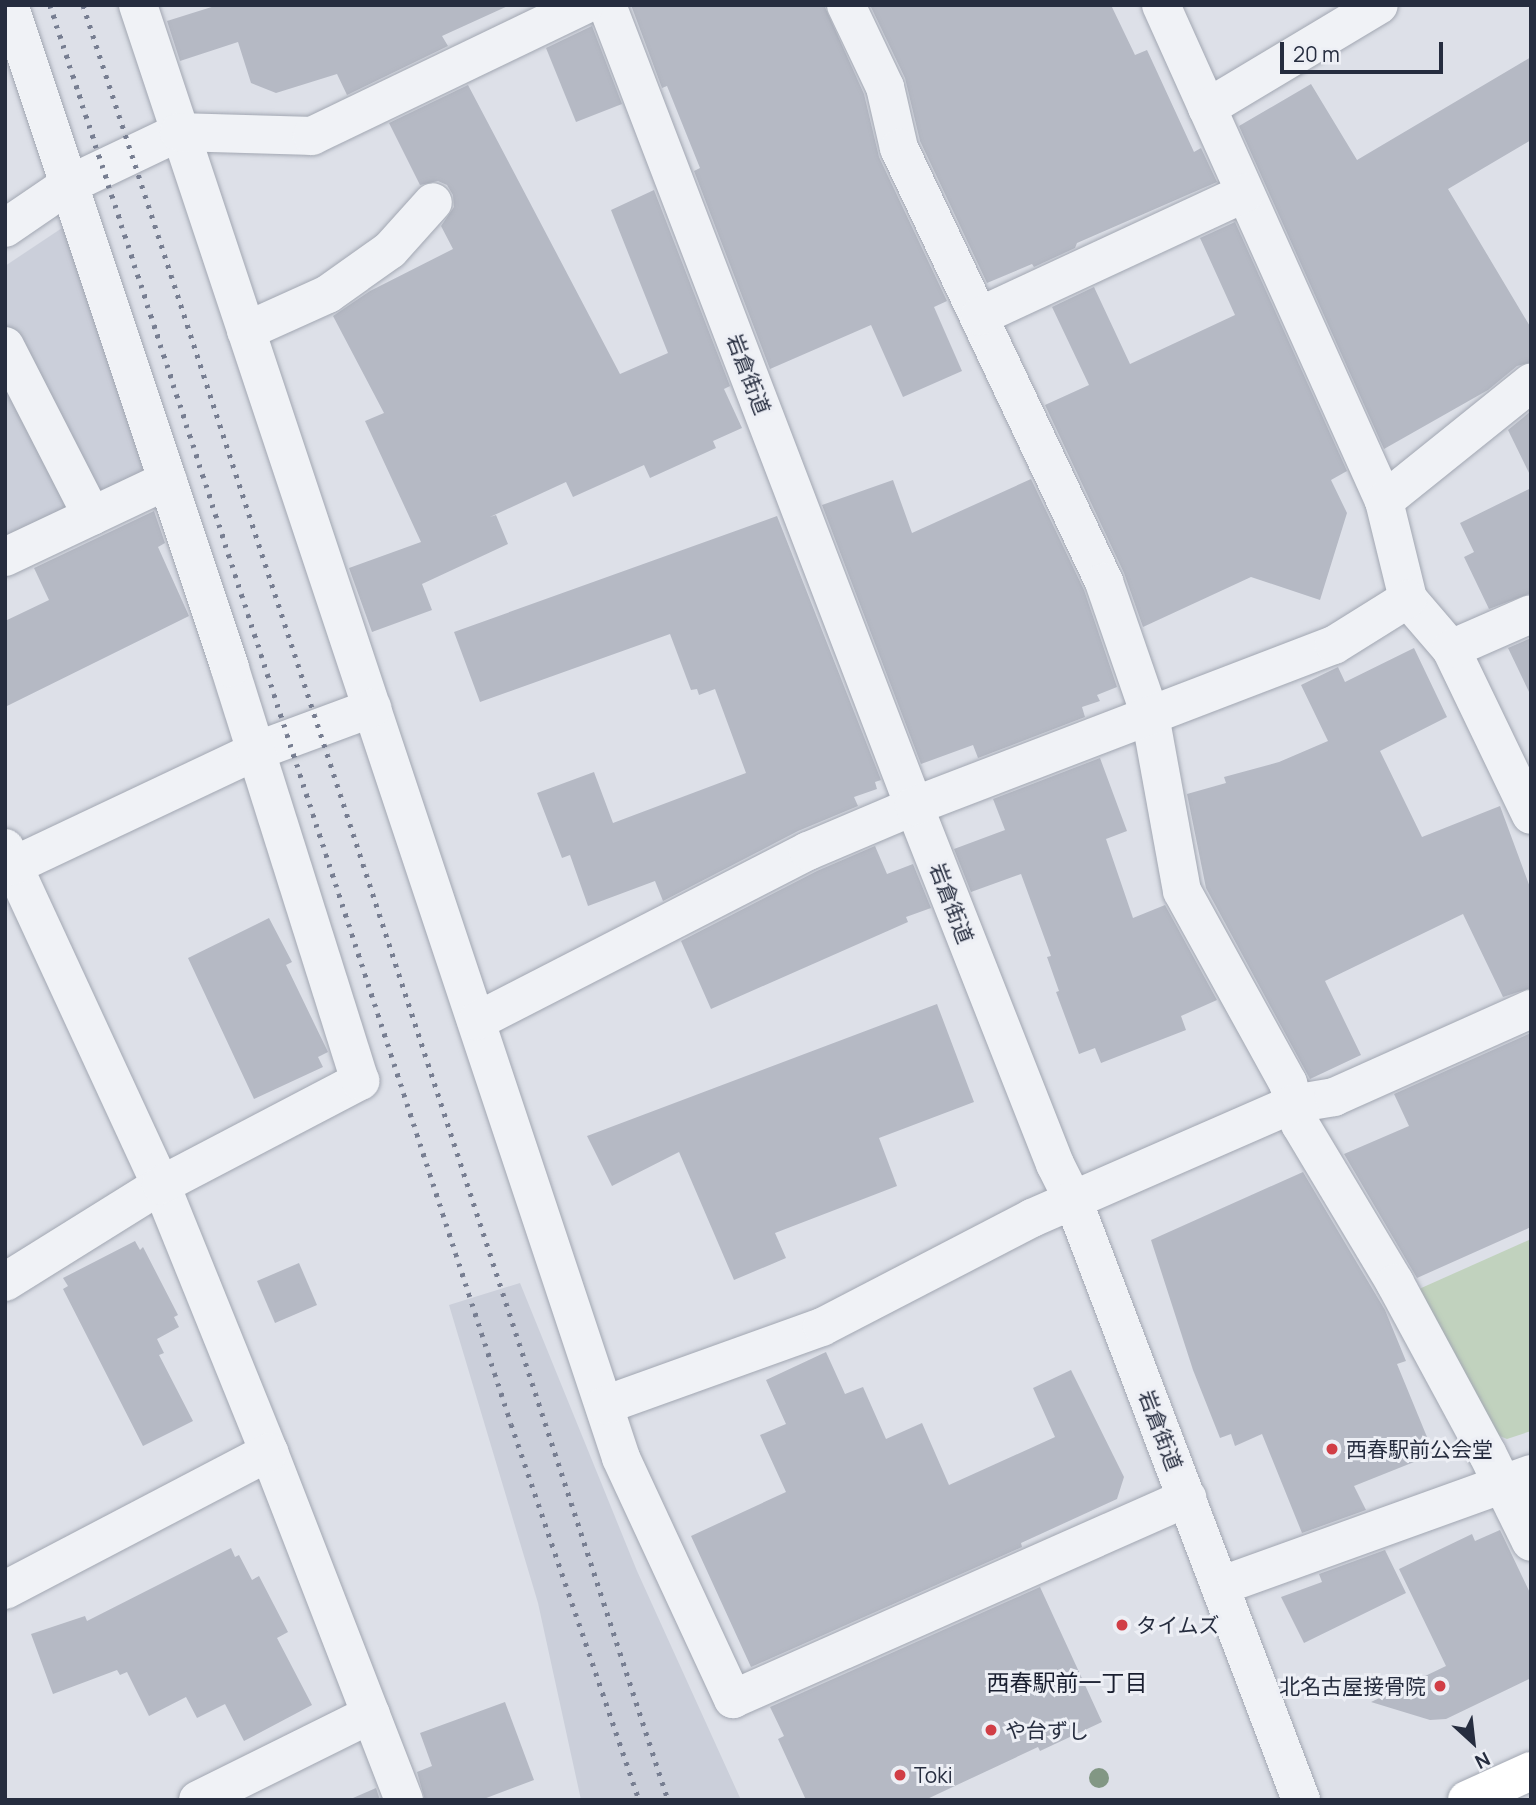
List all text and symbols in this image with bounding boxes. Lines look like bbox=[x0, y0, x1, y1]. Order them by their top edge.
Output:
scale bar bbox=[1284, 28, 1447, 72]
text: 20 m bbox=[1293, 40, 1340, 68]
street label: 岩倉街道 bbox=[722, 330, 776, 418]
street label: 岩倉街道 bbox=[925, 859, 979, 947]
street label: 岩倉街道 bbox=[1134, 1386, 1188, 1474]
place label: 西春駅前公会堂 bbox=[1346, 1436, 1493, 1462]
marker: 西春駅前公会堂 bbox=[1324, 1441, 1340, 1457]
place label: タイムズ bbox=[1136, 1612, 1220, 1638]
marker: タイムズ bbox=[1114, 1617, 1130, 1633]
district label: 西春駅前一丁目 bbox=[987, 1668, 1147, 1696]
place label: 北名古屋接骨院 bbox=[1279, 1673, 1426, 1699]
marker: 北名古屋接骨院 bbox=[1432, 1678, 1448, 1694]
north arrow bbox=[1438, 1707, 1508, 1777]
place label: や台ずし bbox=[1005, 1717, 1089, 1743]
marker: や台ずし bbox=[983, 1722, 999, 1738]
text: N bbox=[1471, 1746, 1495, 1775]
place label: Toki bbox=[914, 1762, 953, 1788]
marker: Toki bbox=[892, 1767, 908, 1783]

